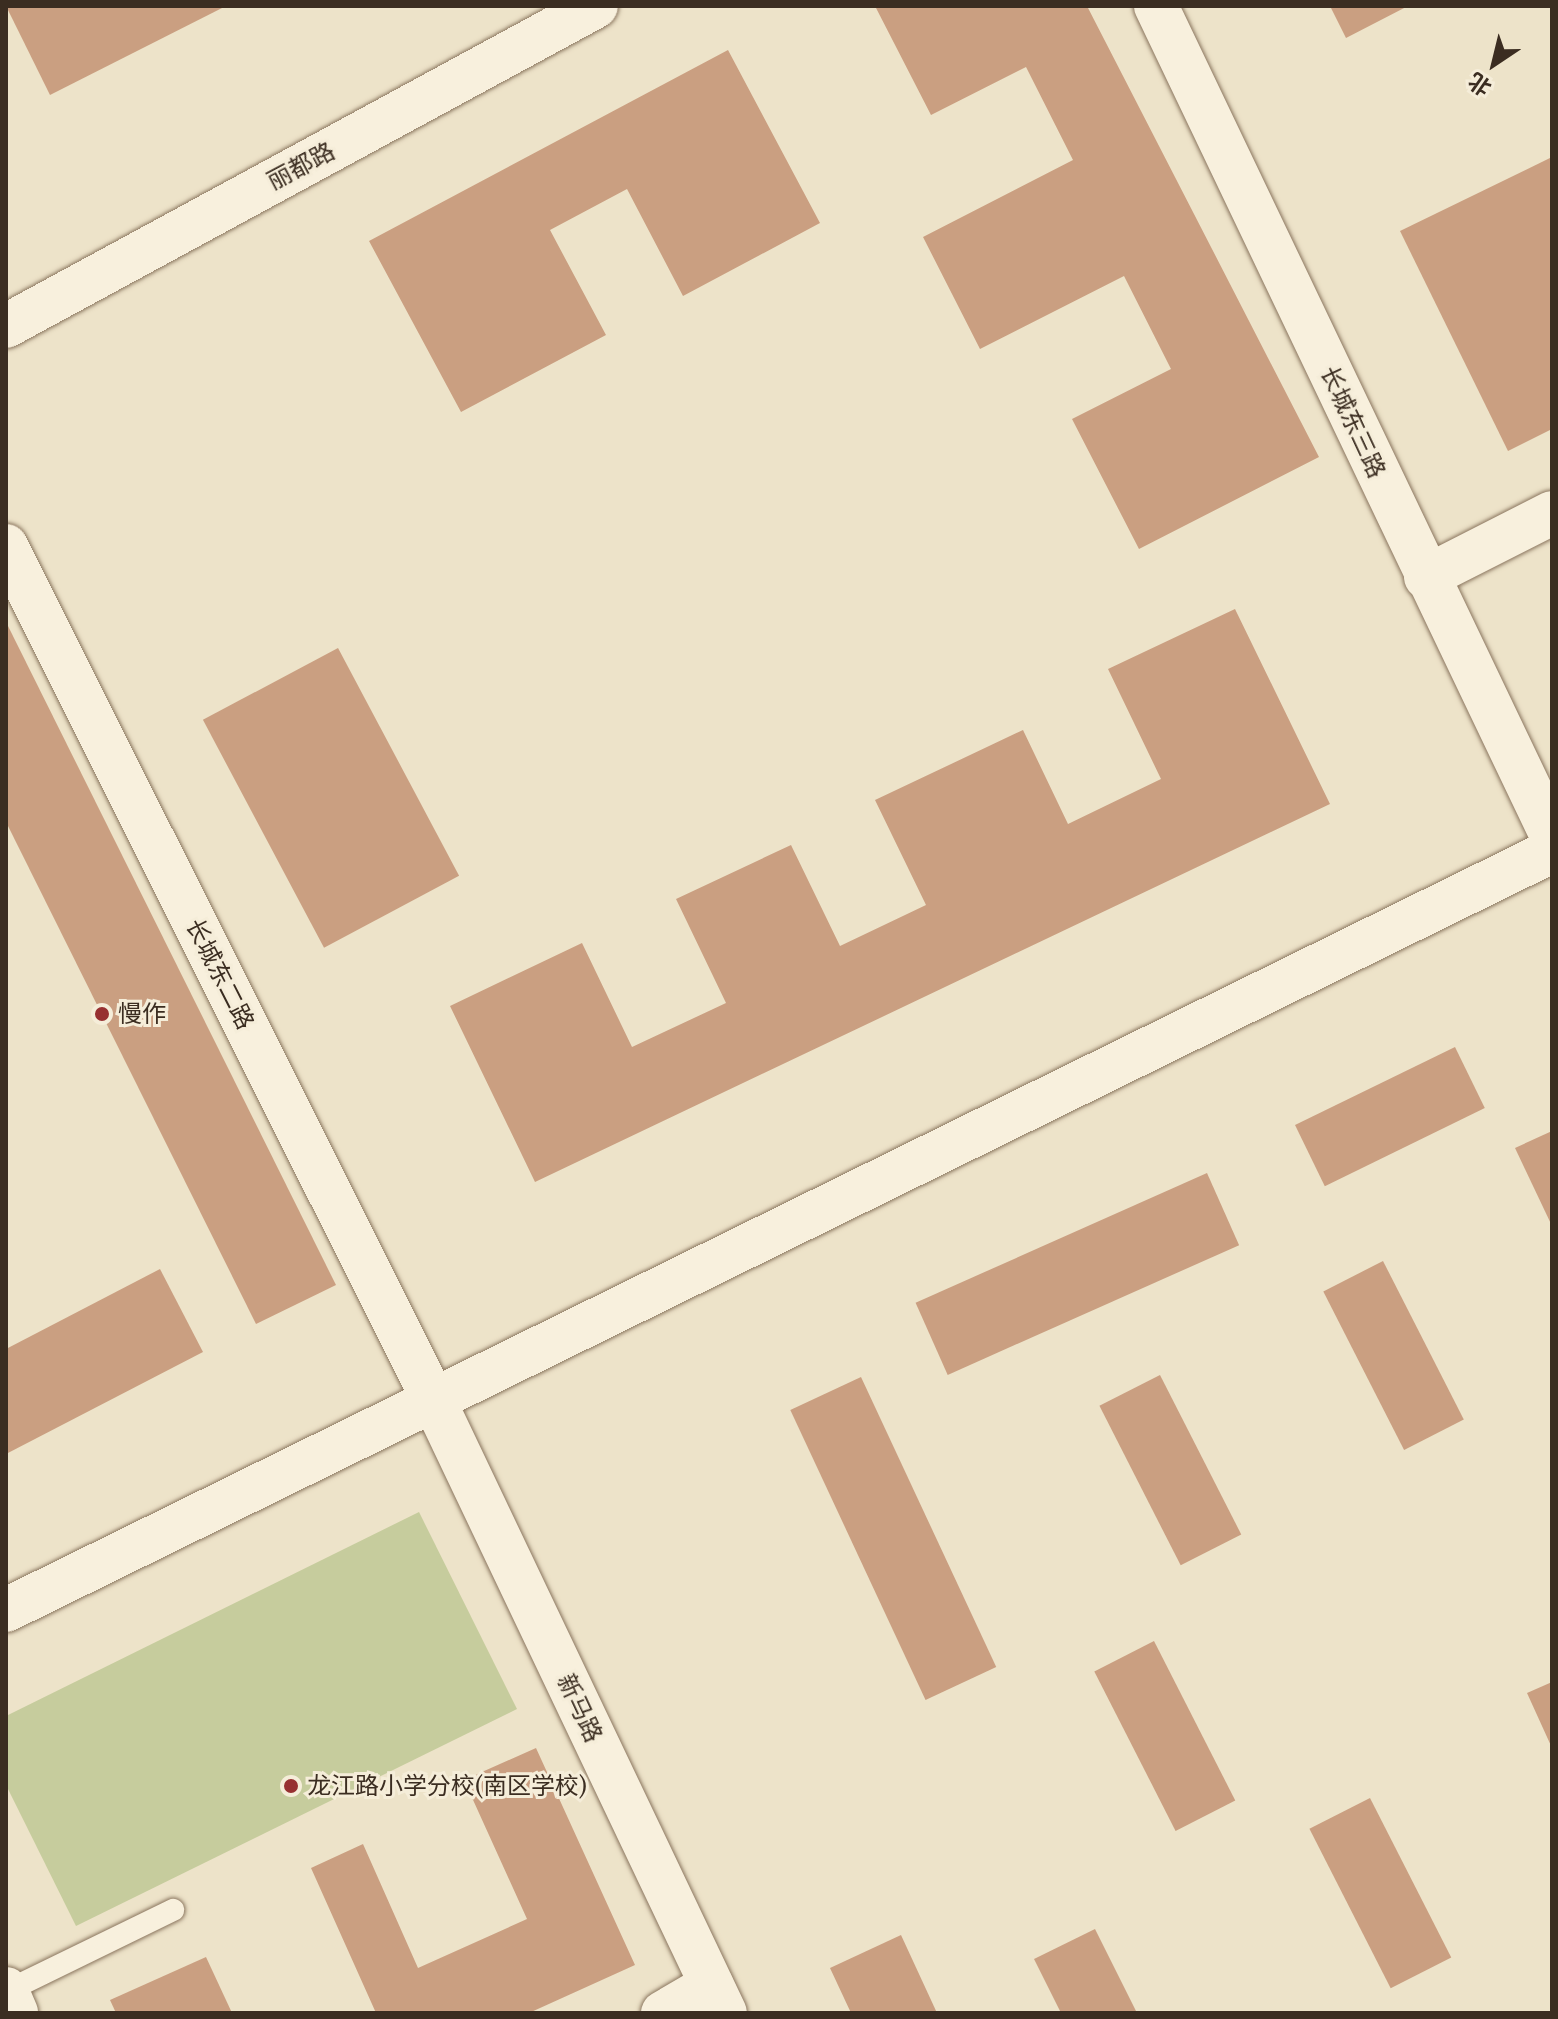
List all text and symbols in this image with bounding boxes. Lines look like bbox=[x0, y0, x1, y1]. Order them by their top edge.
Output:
north arrow bbox=[1454, 24, 1534, 104]
text: 北 bbox=[1463, 67, 1497, 101]
street label: 丽都路 bbox=[262, 136, 340, 196]
street label: 长城东三路 bbox=[1315, 362, 1391, 482]
street label: 长城东二路 bbox=[180, 914, 260, 1034]
place label: 慢作 bbox=[118, 1000, 166, 1028]
marker: 慢作 bbox=[93, 1005, 111, 1023]
street label: 新马路 bbox=[552, 1669, 608, 1747]
place label: 龙江路小学分校(南区学校) bbox=[307, 1772, 587, 1800]
marker: 龙江路小学分校(南区学校) bbox=[282, 1777, 300, 1795]

